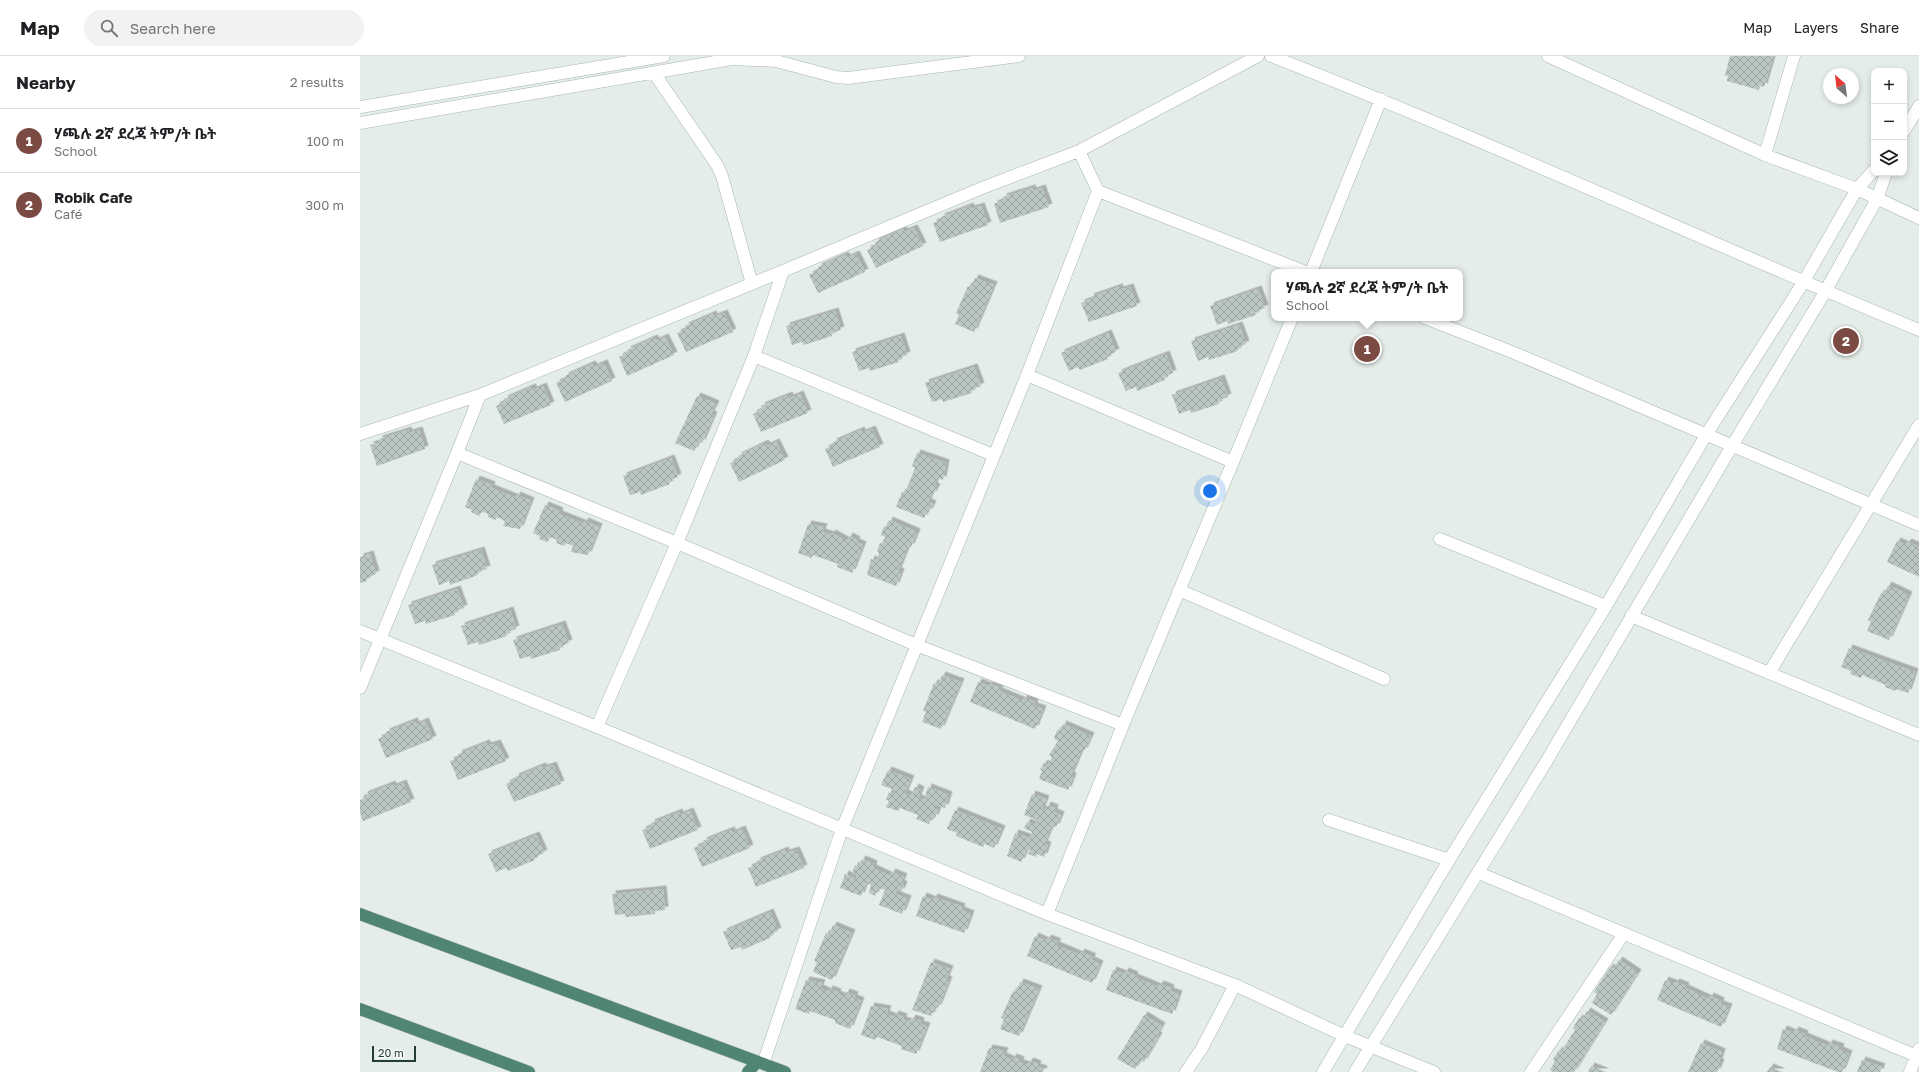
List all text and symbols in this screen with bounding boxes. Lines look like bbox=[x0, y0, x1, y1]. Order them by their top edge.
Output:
search box bbox=[84, 10, 364, 46]
text: Map bbox=[20, 16, 60, 39]
icon: search bbox=[98, 17, 120, 39]
text: Search here bbox=[130, 19, 216, 37]
text: Map bbox=[1743, 19, 1772, 36]
text: Layers bbox=[1794, 19, 1838, 36]
text: Share bbox=[1860, 19, 1899, 36]
north arrow bbox=[1823, 68, 1859, 104]
map controls bbox=[1871, 68, 1907, 176]
button: + bbox=[1871, 68, 1907, 104]
text: Nearby bbox=[16, 72, 76, 93]
text: 2 results bbox=[290, 74, 344, 90]
button: − bbox=[1871, 104, 1907, 140]
text: ሃጫሉ 2ኛ ደረጃ ትም/ት ቤት bbox=[54, 124, 216, 142]
text: 1 bbox=[26, 133, 32, 149]
text: 100 m bbox=[307, 133, 344, 149]
button: layers bbox=[1871, 140, 1907, 176]
text: School bbox=[54, 143, 97, 159]
text: Robik Cafe bbox=[54, 188, 133, 206]
text: 2 bbox=[25, 197, 33, 213]
text: 300 m bbox=[306, 197, 344, 213]
text: Café bbox=[54, 206, 82, 222]
popup bbox=[1271, 269, 1463, 321]
text: ሃጫሉ 2ኛ ደረጃ ትም/ት ቤት bbox=[1286, 278, 1448, 296]
text: School bbox=[1286, 297, 1329, 313]
pin: 2 bbox=[1833, 326, 1859, 356]
pin: 1 bbox=[1354, 334, 1380, 364]
your location bbox=[1200, 481, 1220, 501]
scale bar bbox=[372, 1044, 416, 1063]
text: 20 m bbox=[378, 1046, 404, 1059]

